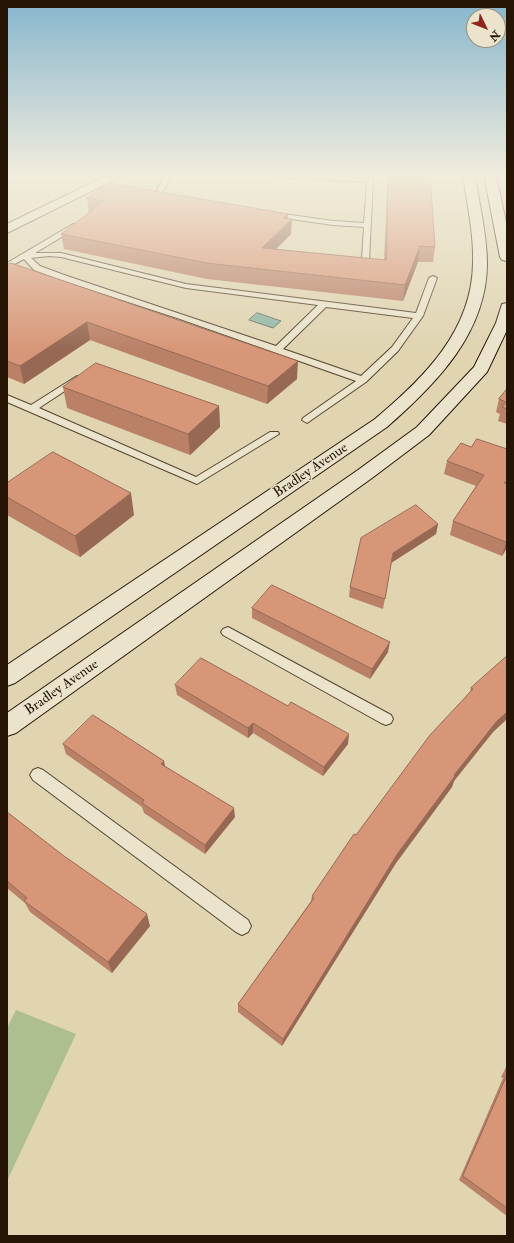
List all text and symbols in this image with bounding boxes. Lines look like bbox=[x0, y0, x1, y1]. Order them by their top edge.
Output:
north arrow bbox=[466, 8, 506, 48]
text: N bbox=[486, 28, 503, 44]
street label: Bradley Avenue bbox=[271, 440, 351, 502]
street label: Bradley Avenue bbox=[22, 656, 102, 720]

